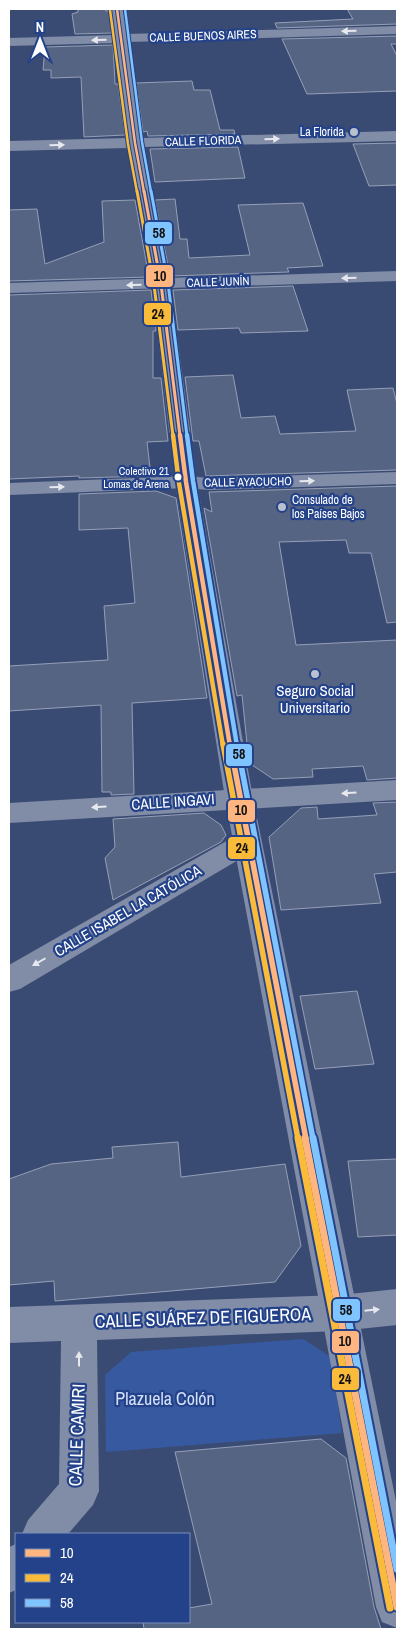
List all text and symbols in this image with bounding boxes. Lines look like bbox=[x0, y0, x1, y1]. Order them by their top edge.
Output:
north arrow bbox=[15, 15, 65, 65]
text: N bbox=[36, 18, 44, 36]
street label: CALLE BUENOS AIRES bbox=[149, 26, 257, 46]
one-way arrow bbox=[340, 27, 356, 35]
one-way arrow bbox=[90, 36, 106, 44]
place label: La Florida bbox=[300, 124, 345, 140]
marker: La Florida bbox=[348, 126, 360, 138]
street label: CALLE FLORIDA bbox=[164, 132, 242, 150]
one-way arrow bbox=[265, 135, 281, 143]
one-way arrow bbox=[50, 141, 66, 149]
line badge: 58 bbox=[144, 221, 173, 245]
text: 58 bbox=[153, 224, 165, 242]
line badge: 10 bbox=[145, 264, 174, 288]
text: 10 bbox=[154, 267, 166, 285]
street label: CALLE JUNÍN bbox=[186, 273, 250, 291]
one-way arrow bbox=[340, 274, 356, 282]
one-way arrow bbox=[125, 281, 141, 289]
line badge: 24 bbox=[143, 302, 172, 326]
text: 24 bbox=[152, 305, 165, 323]
place label: Colectivo 21 Lomas de Arena bbox=[103, 464, 169, 491]
marker: Colectivo 21 Lomas de Arena bbox=[173, 472, 183, 482]
street label: CALLE AYACUCHO bbox=[204, 473, 292, 491]
one-way arrow bbox=[300, 477, 316, 485]
one-way arrow bbox=[50, 483, 66, 491]
place label: Consulado de los Países Bajos bbox=[292, 492, 365, 522]
marker: Consulado de los Países Bajos bbox=[276, 501, 288, 513]
marker: Seguro Social Universitario bbox=[309, 668, 321, 680]
place label: Seguro Social Universitario bbox=[276, 680, 354, 718]
line badge: 58 bbox=[225, 743, 253, 767]
text: 58 bbox=[233, 745, 245, 763]
street label: CALLE INGAVI bbox=[131, 788, 215, 815]
one-way arrow bbox=[340, 789, 356, 797]
line badge: 10 bbox=[227, 799, 256, 823]
text: 10 bbox=[235, 801, 247, 819]
one-way arrow bbox=[91, 803, 107, 811]
line badge: 24 bbox=[227, 836, 256, 860]
text: 24 bbox=[236, 839, 249, 857]
street label: CALLE ISABEL LA CATÓLICA bbox=[50, 859, 206, 961]
one-way arrow bbox=[32, 958, 45, 967]
line badge: 58 bbox=[332, 1298, 361, 1322]
street label: CALLE SUÁREZ DE FIGUEROA bbox=[94, 1301, 312, 1334]
text: 58 bbox=[340, 1301, 352, 1319]
one-way arrow bbox=[364, 1306, 380, 1314]
line badge: 10 bbox=[331, 1330, 360, 1354]
text: 10 bbox=[339, 1332, 351, 1350]
one-way arrow bbox=[75, 1351, 83, 1367]
line badge: 24 bbox=[331, 1367, 360, 1391]
text: 24 bbox=[339, 1370, 352, 1388]
street label: CALLE CAMIRI bbox=[62, 1383, 91, 1487]
park label: Plazuela Colón bbox=[115, 1386, 215, 1411]
legend bbox=[15, 1533, 190, 1623]
text: 10 bbox=[60, 1542, 74, 1563]
text: 24 bbox=[60, 1567, 74, 1588]
text: 58 bbox=[60, 1592, 74, 1613]

